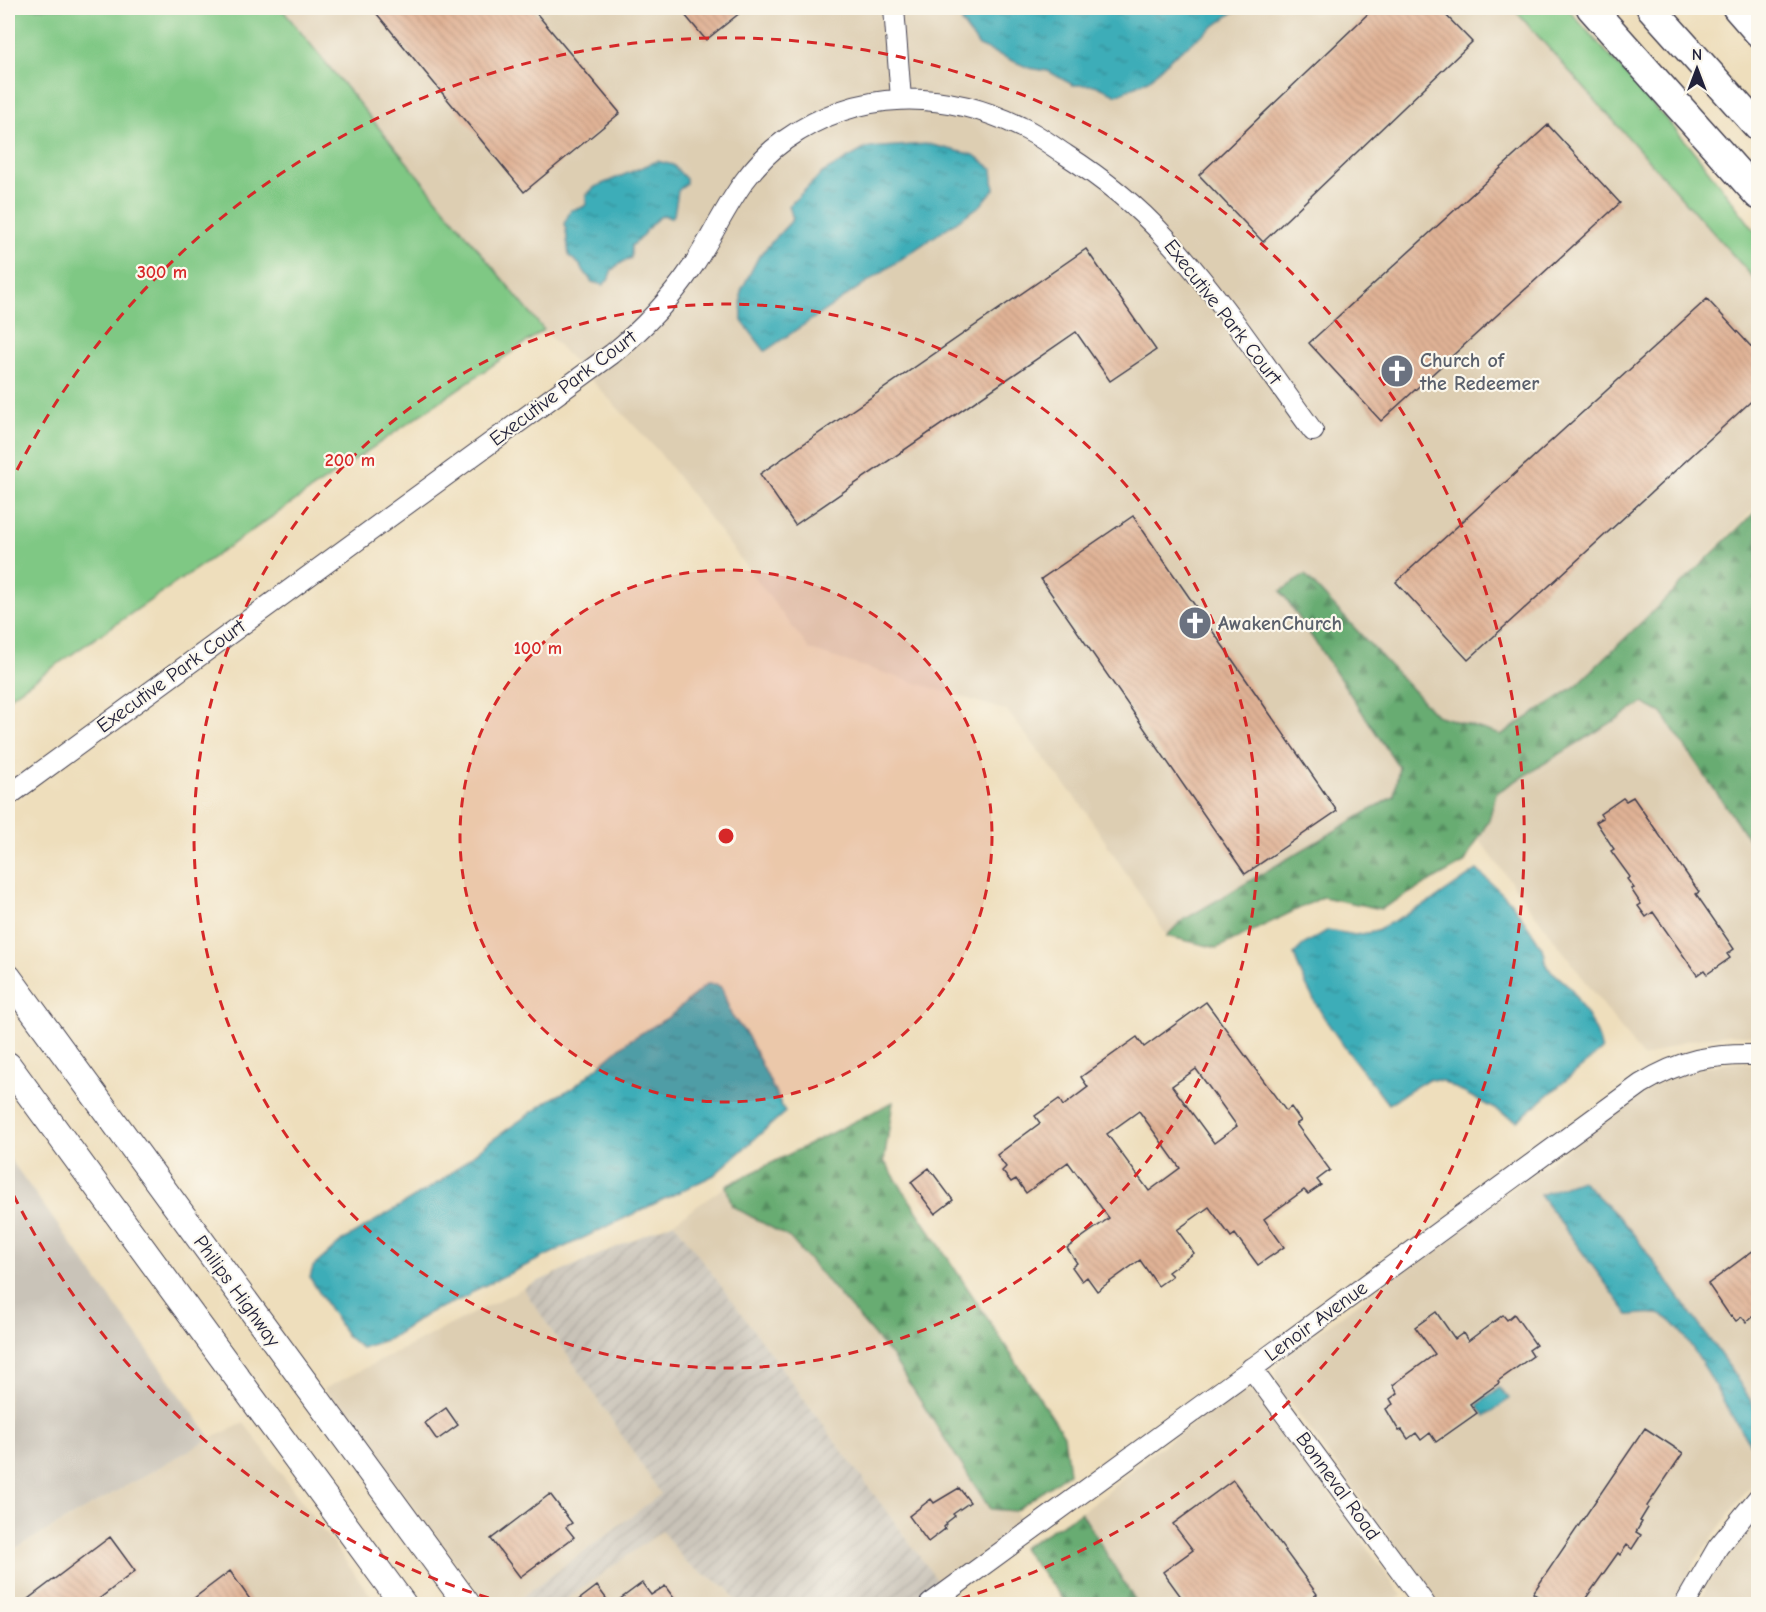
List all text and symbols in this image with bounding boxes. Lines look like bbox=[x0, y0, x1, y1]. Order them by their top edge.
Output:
north arrow bbox=[1667, 39, 1727, 99]
text: N bbox=[1692, 46, 1702, 64]
street label: Executive Park Court bbox=[1159, 235, 1288, 390]
text: 300 m bbox=[137, 262, 187, 283]
street label: Executive Park Court bbox=[485, 325, 642, 451]
place label: Church of the Redeemer bbox=[1419, 349, 1539, 395]
church icon: Church of the Redeemer bbox=[1379, 353, 1415, 389]
text: 200 m bbox=[325, 450, 375, 471]
church icon: AwakenChurch bbox=[1177, 605, 1213, 641]
place label: AwakenChurch bbox=[1218, 612, 1342, 635]
street label: Executive Park Court bbox=[92, 614, 251, 738]
text: 100 m bbox=[514, 638, 562, 659]
centre of rings bbox=[716, 826, 736, 846]
street label: Philips Highway bbox=[189, 1231, 285, 1351]
street label: Lenoir Avenue bbox=[1260, 1276, 1372, 1366]
street label: Bonneval Road bbox=[1291, 1428, 1385, 1544]

